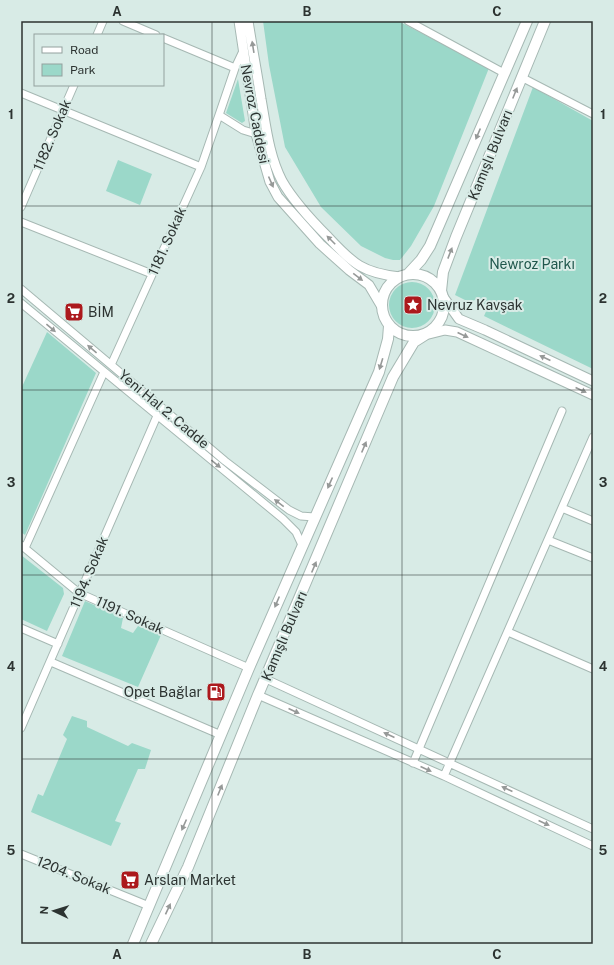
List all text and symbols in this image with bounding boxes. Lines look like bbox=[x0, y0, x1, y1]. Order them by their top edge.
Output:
text: A bbox=[112, 4, 122, 19]
text: B bbox=[303, 4, 312, 19]
text: C bbox=[492, 4, 502, 19]
legend bbox=[34, 34, 164, 86]
one-way arrow bbox=[250, 41, 256, 54]
text: Road bbox=[70, 43, 98, 57]
text: Park bbox=[70, 63, 96, 77]
street label: Nevroz Caddesi bbox=[238, 63, 272, 165]
one-way arrow bbox=[512, 87, 518, 99]
street label: 1182. Sokak bbox=[30, 97, 74, 173]
text: 1 bbox=[8, 107, 14, 122]
text: 1 bbox=[600, 107, 606, 122]
street label: Kamışlı Bulvarı bbox=[465, 108, 515, 202]
one-way arrow bbox=[475, 128, 481, 140]
one-way arrow bbox=[268, 177, 274, 188]
street label: 1181. Sokak bbox=[145, 204, 189, 278]
one-way arrow bbox=[326, 235, 336, 245]
one-way arrow bbox=[448, 246, 454, 258]
park label: Newroz Parkı bbox=[489, 256, 575, 272]
one-way arrow bbox=[353, 273, 364, 282]
text: 2 bbox=[7, 291, 15, 306]
text: 2 bbox=[599, 291, 607, 306]
place icon: Nevruz Kavşak bbox=[402, 294, 424, 316]
place label: Nevruz Kavşak bbox=[427, 297, 523, 313]
supermarket icon: BİM bbox=[63, 301, 85, 323]
place label: BİM bbox=[88, 302, 114, 320]
one-way arrow bbox=[46, 323, 56, 332]
one-way arrow bbox=[457, 332, 469, 338]
one-way arrow bbox=[88, 345, 97, 354]
one-way arrow bbox=[539, 355, 551, 361]
one-way arrow bbox=[378, 358, 384, 370]
street label: Yeni Hal 2. Cadde bbox=[115, 366, 213, 452]
one-way arrow bbox=[575, 387, 587, 393]
one-way arrow bbox=[361, 441, 367, 452]
one-way arrow bbox=[210, 460, 221, 468]
text: 3 bbox=[7, 475, 16, 490]
text: 3 bbox=[599, 475, 608, 490]
one-way arrow bbox=[326, 477, 332, 489]
one-way arrow bbox=[274, 498, 285, 507]
street label: 1194. Sokak bbox=[67, 534, 111, 610]
one-way arrow bbox=[311, 560, 317, 572]
street label: Kamışlı Bulvarı bbox=[258, 589, 310, 683]
street label: 1191. Sokak bbox=[93, 593, 167, 637]
one-way arrow bbox=[274, 596, 280, 608]
text: 4 bbox=[7, 659, 16, 674]
text: 4 bbox=[599, 659, 608, 674]
fuel station icon: Opet Bağlar bbox=[205, 681, 227, 703]
place label: Opet Bağlar bbox=[124, 684, 202, 700]
one-way arrow bbox=[288, 708, 300, 714]
one-way arrow bbox=[383, 732, 394, 738]
one-way arrow bbox=[420, 766, 432, 772]
one-way arrow bbox=[217, 783, 223, 795]
one-way arrow bbox=[501, 786, 513, 792]
one-way arrow bbox=[181, 819, 187, 831]
one-way arrow bbox=[538, 820, 550, 826]
text: 5 bbox=[7, 843, 16, 858]
text: 5 bbox=[599, 843, 608, 858]
street label: 1204. Sokak bbox=[35, 853, 113, 897]
supermarket icon: Arslan Market bbox=[119, 869, 141, 891]
place label: Arslan Market bbox=[144, 872, 236, 888]
north arrow bbox=[34, 891, 74, 931]
one-way arrow bbox=[165, 903, 171, 914]
text: N bbox=[38, 906, 50, 915]
text: A bbox=[112, 947, 122, 962]
text: B bbox=[303, 947, 312, 962]
text: C bbox=[492, 947, 502, 962]

